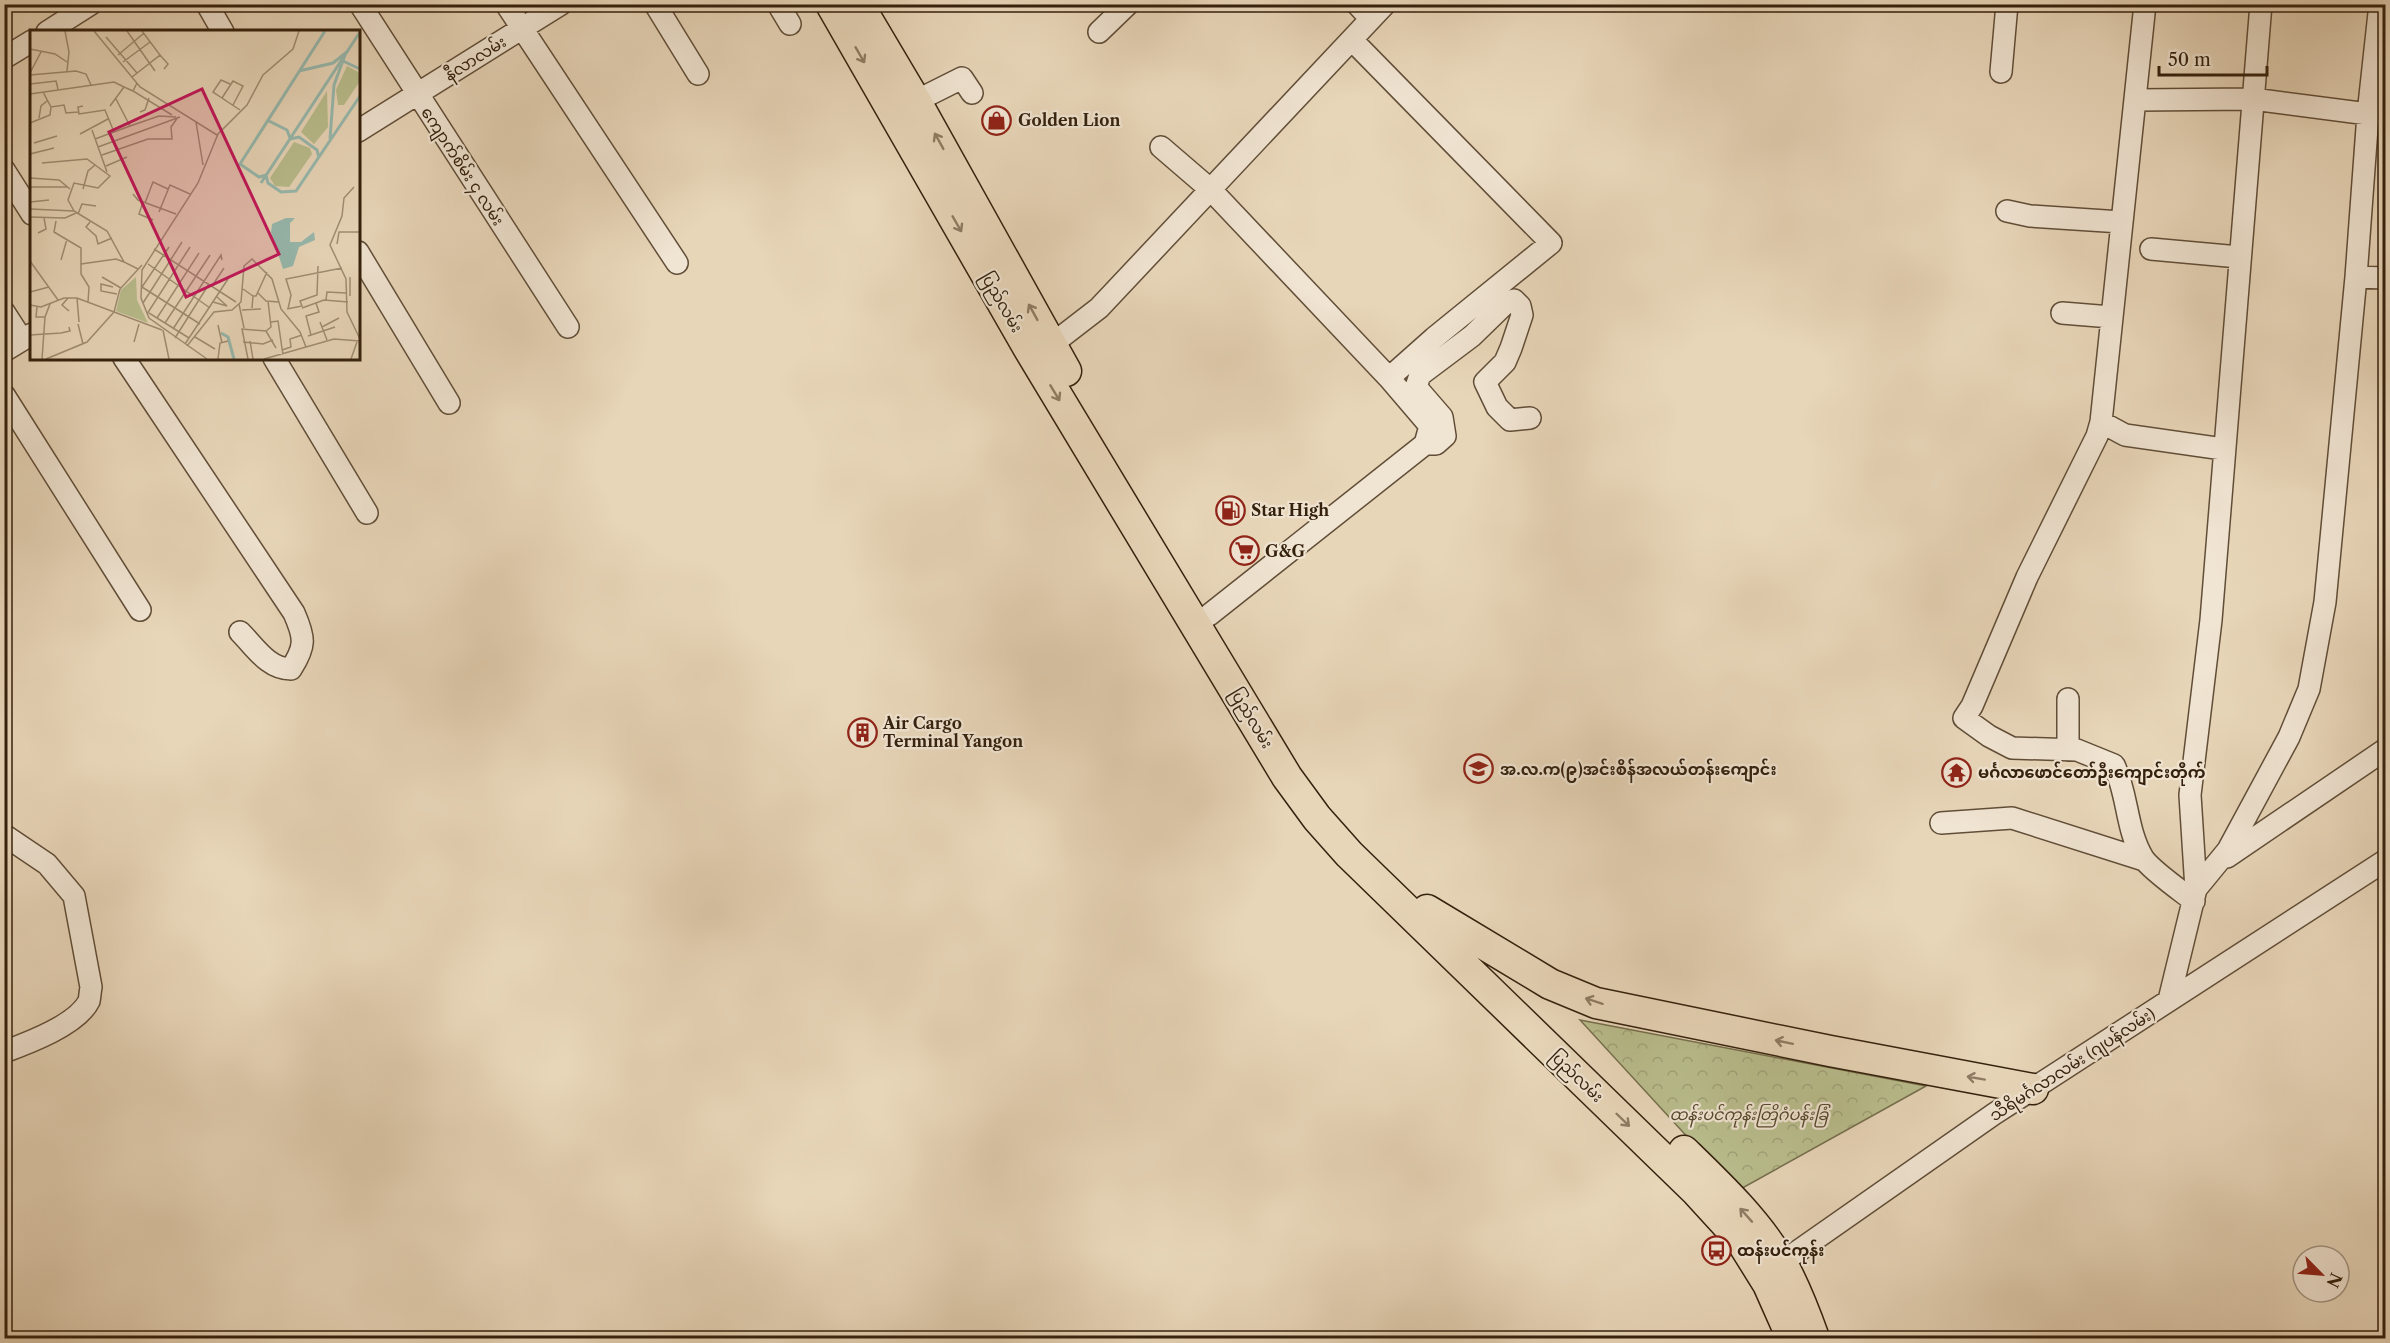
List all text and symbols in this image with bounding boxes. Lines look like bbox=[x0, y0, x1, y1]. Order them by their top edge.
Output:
inset map bbox=[30, 30, 360, 360]
street label: နီလာလမ်း bbox=[440, 30, 512, 88]
scale bar bbox=[2159, 39, 2267, 77]
one-way arrow bbox=[854, 46, 866, 63]
text: 50 m bbox=[2168, 49, 2211, 71]
street label: ကျောက်စိမ်း ၄ လမ်း bbox=[414, 102, 510, 231]
shop icon: Golden Lion bbox=[981, 104, 1013, 136]
place label: Golden Lion bbox=[1018, 110, 1120, 130]
one-way arrow bbox=[932, 133, 944, 150]
one-way arrow bbox=[951, 215, 963, 232]
street label: ပြည်လမ်း bbox=[973, 268, 1028, 338]
one-way arrow bbox=[1027, 304, 1039, 321]
one-way arrow bbox=[1050, 384, 1062, 401]
fuel station icon: Star High bbox=[1214, 494, 1246, 526]
place label: Star High bbox=[1251, 500, 1329, 520]
supermarket icon: G&G bbox=[1228, 535, 1260, 567]
place label: G&G bbox=[1265, 541, 1305, 561]
street label: ပြည်လမ်း bbox=[1223, 684, 1279, 754]
place label: Air Cargo Terminal Yangon bbox=[882, 713, 1023, 751]
building icon: Air Cargo Terminal Yangon bbox=[846, 716, 878, 748]
school or university icon: အ.လ.က(၉)အင်းစိန်အလယ်တန်းကျောင်း bbox=[1463, 753, 1495, 785]
temple icon: မင်္ဂလာဖောင်တော်ဦးကျောင်းတိုက် bbox=[1941, 756, 1973, 788]
place label: အ.လ.က(၉)အင်းစိန်အလယ်တန်းကျောင်း bbox=[1500, 758, 1777, 783]
place label: မင်္ဂလာဖောင်တော်ဦးကျောင်းတိုက် bbox=[1978, 761, 2206, 786]
one-way arrow bbox=[1584, 995, 1603, 1006]
street label: သီရိမင်္ဂလာလမ်း (ဂျပန်လမ်း) bbox=[1985, 1002, 2161, 1128]
one-way arrow bbox=[1775, 1036, 1794, 1047]
street label: ပြည်လမ်း bbox=[1543, 1045, 1609, 1109]
one-way arrow bbox=[1966, 1072, 1986, 1083]
park label: ထန်းပင်ကုန်းတြိဂံပန်းခြံ bbox=[1670, 1103, 1831, 1128]
one-way arrow bbox=[1615, 1113, 1630, 1127]
one-way arrow bbox=[1739, 1208, 1753, 1223]
bus stop icon: ထန်းပင်ကုန်း bbox=[1700, 1234, 1732, 1266]
place label: ထန်းပင်ကုန်း bbox=[1737, 1239, 1824, 1264]
north arrow bbox=[2291, 1244, 2351, 1304]
text: N bbox=[2323, 1270, 2347, 1291]

